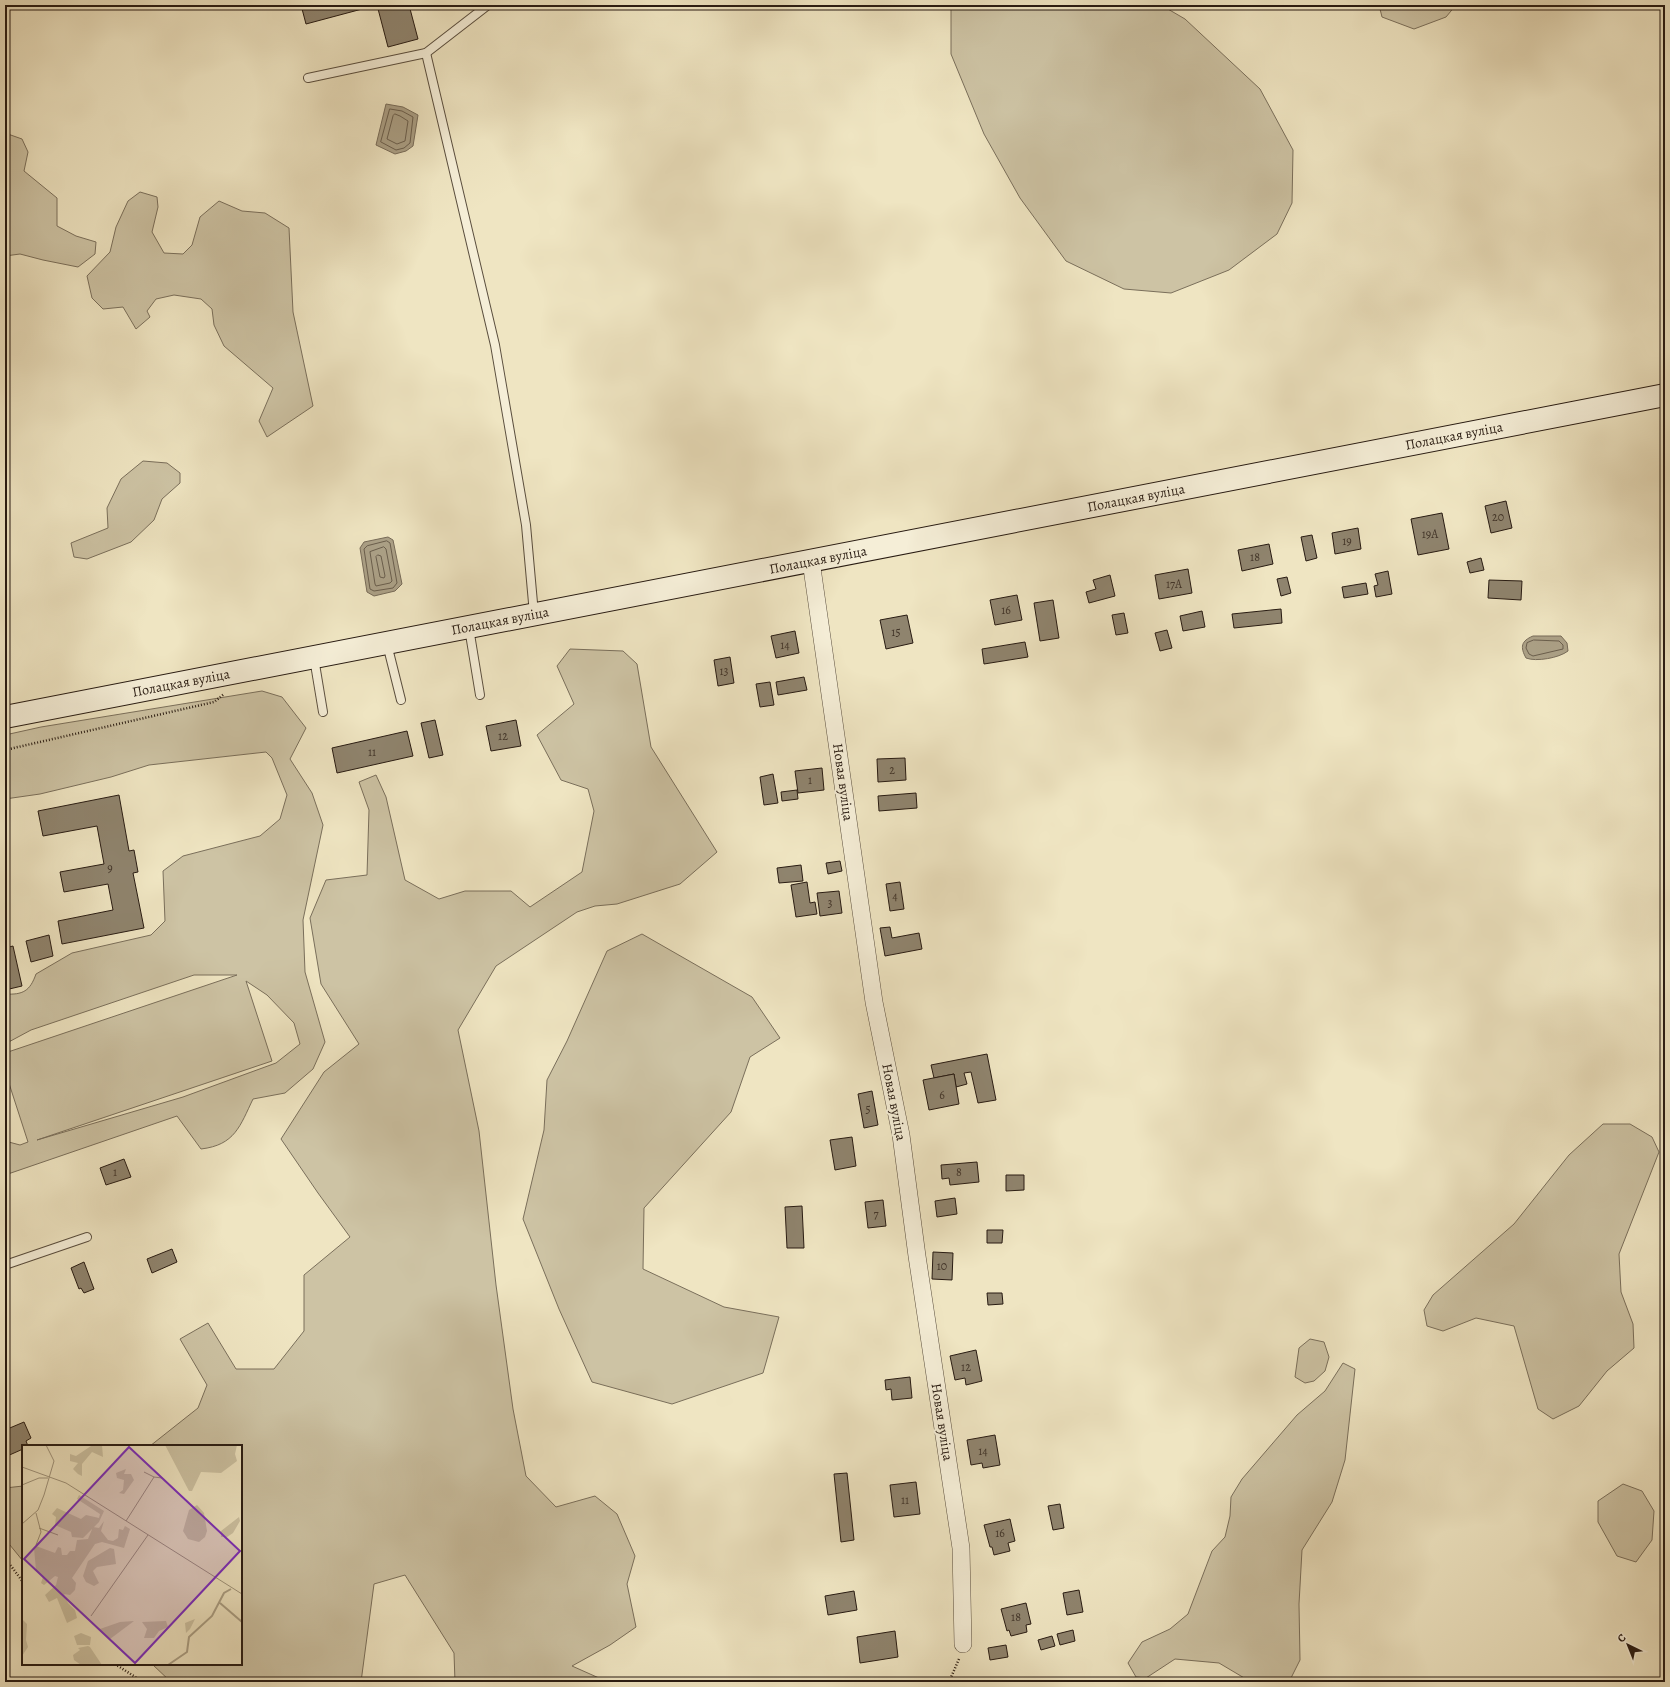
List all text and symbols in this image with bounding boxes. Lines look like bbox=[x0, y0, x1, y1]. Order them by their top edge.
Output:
street label: Полацкая вуліца bbox=[1404, 417, 1505, 455]
street label: Полацкая вуліца bbox=[1086, 479, 1187, 517]
house number: 20 bbox=[1492, 509, 1504, 525]
house number: 19А bbox=[1422, 526, 1439, 542]
house number: 19 bbox=[1342, 533, 1352, 549]
street label: Полацкая вуліца bbox=[768, 541, 869, 579]
house number: 18 bbox=[1250, 549, 1260, 565]
house number: 17А bbox=[1166, 576, 1183, 592]
street label: Полацкая вуліца bbox=[450, 602, 551, 640]
house number: 16 bbox=[1001, 602, 1011, 618]
house number: 15 bbox=[891, 624, 901, 640]
house number: 14 bbox=[780, 637, 790, 653]
house number: 13 bbox=[719, 663, 729, 679]
street label: Полацкая вуліца bbox=[131, 664, 232, 702]
house number: 12 bbox=[498, 728, 508, 744]
street label: Новая вуліца bbox=[828, 742, 858, 823]
house number: 11 bbox=[368, 744, 376, 760]
house number: 2 bbox=[889, 762, 895, 778]
house number: 1 bbox=[808, 772, 812, 788]
house number: 9 bbox=[107, 860, 113, 876]
house number: 4 bbox=[892, 888, 898, 904]
house number: 3 bbox=[828, 895, 833, 911]
street label: Новая вуліца bbox=[877, 1062, 911, 1143]
house number: 6 bbox=[939, 1087, 945, 1103]
house number: 5 bbox=[865, 1101, 871, 1117]
house number: 1 bbox=[113, 1164, 117, 1180]
house number: 8 bbox=[956, 1164, 962, 1180]
house number: 7 bbox=[873, 1206, 879, 1222]
house number: 10 bbox=[937, 1258, 947, 1274]
house number: 12 bbox=[961, 1359, 971, 1375]
street label: Новая вуліца bbox=[927, 1382, 958, 1463]
house number: 14 bbox=[978, 1443, 988, 1459]
inset map bbox=[22, 1445, 242, 1665]
house number: 11 bbox=[901, 1492, 909, 1508]
house number: 16 bbox=[995, 1525, 1005, 1541]
house number: 18 bbox=[1011, 1609, 1021, 1625]
north arrow bbox=[1608, 1625, 1648, 1665]
text: С bbox=[1614, 1630, 1629, 1646]

